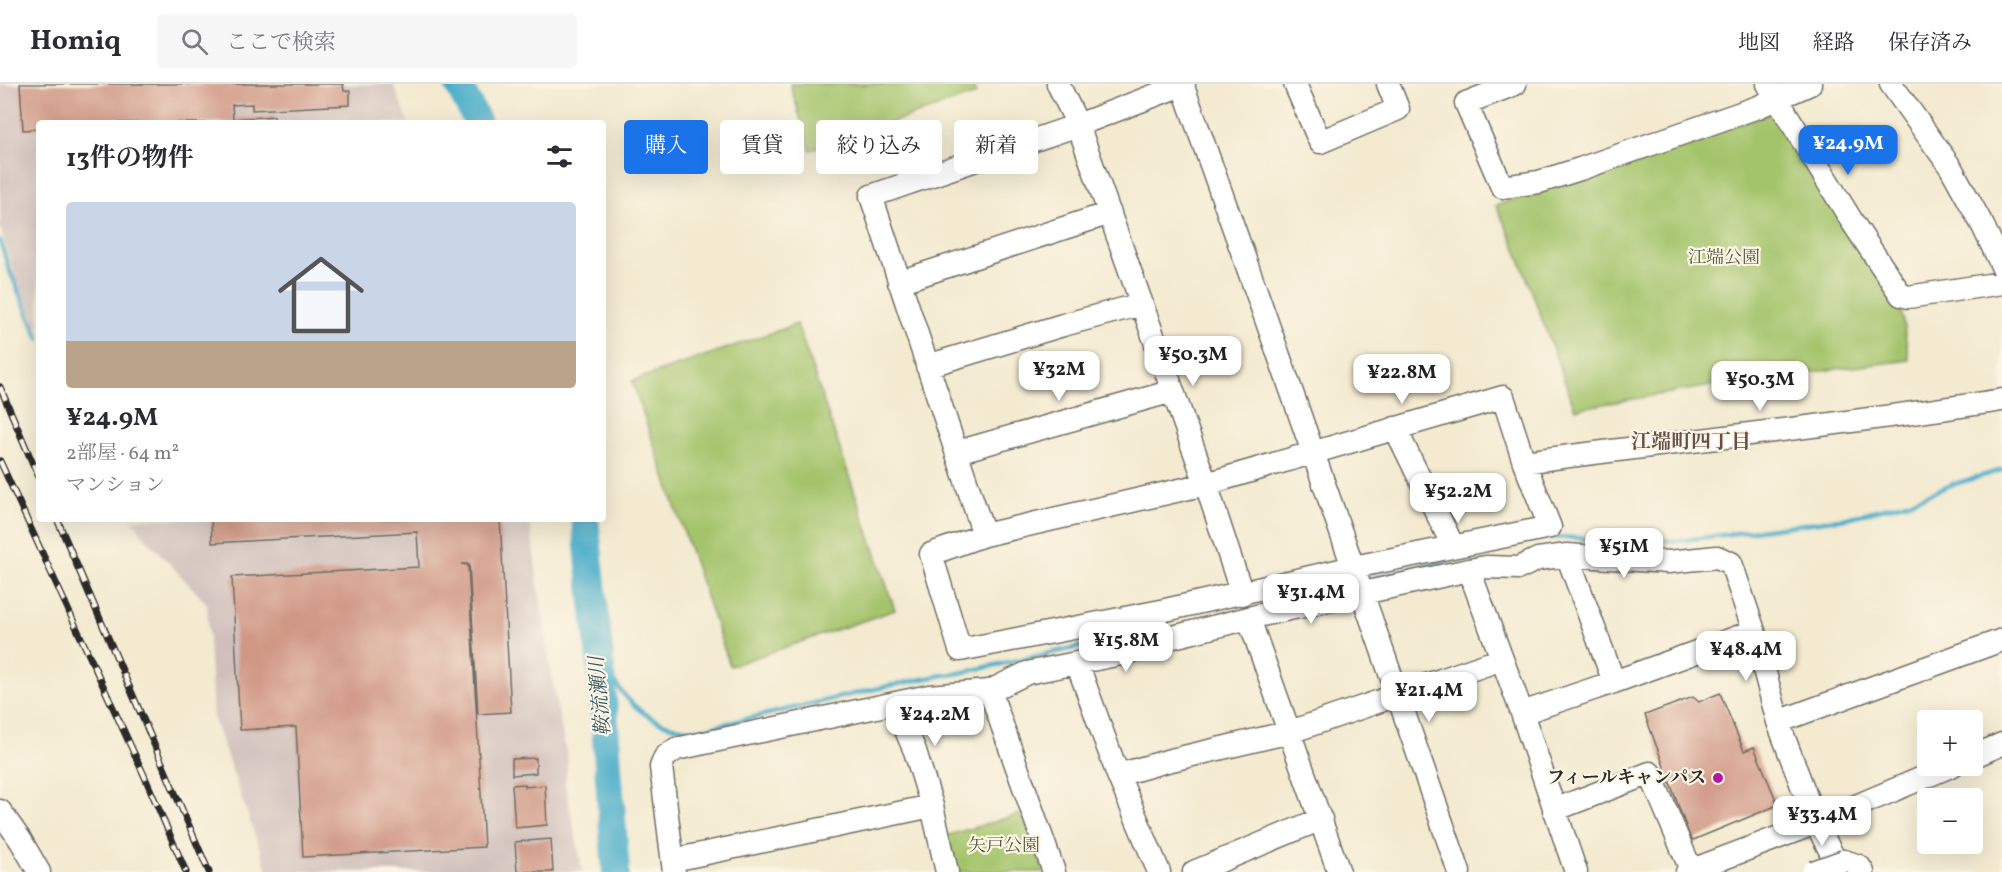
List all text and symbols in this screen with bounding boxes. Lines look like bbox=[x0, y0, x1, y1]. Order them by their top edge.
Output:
search box bbox=[157, 14, 577, 68]
text: Homiq bbox=[30, 22, 121, 61]
icon: search bbox=[178, 25, 211, 58]
text: ここで検索 bbox=[226, 28, 336, 59]
text: 地図 bbox=[1738, 29, 1780, 58]
text: 経路 bbox=[1813, 29, 1855, 58]
text: 保存済み bbox=[1888, 29, 1972, 58]
chip: 購入 bbox=[624, 120, 708, 174]
chip: 賃貸 bbox=[720, 120, 804, 174]
chip: 絞り込み bbox=[816, 120, 942, 174]
chip: 新着 bbox=[954, 120, 1038, 174]
pin: ¥24.9M bbox=[1799, 125, 1897, 176]
text: ¥24.9M bbox=[1813, 130, 1883, 158]
icon: filters bbox=[543, 140, 576, 173]
text: 13件の物件 bbox=[66, 141, 194, 177]
icon: home bbox=[267, 241, 375, 349]
park label: 江端公園 bbox=[1688, 246, 1760, 271]
pin: ¥50.3M bbox=[1144, 336, 1242, 387]
text: ¥50.3M bbox=[1158, 341, 1228, 369]
pin: ¥32M bbox=[1023, 351, 1095, 402]
pin: ¥22.8M bbox=[1353, 354, 1451, 405]
text: ¥32M bbox=[1033, 356, 1085, 384]
text: ¥22.8M bbox=[1367, 359, 1437, 387]
pin: ¥50.3M bbox=[1711, 361, 1809, 412]
text: ¥50.3M bbox=[1725, 366, 1795, 394]
text: ¥24.9M bbox=[66, 400, 158, 436]
district label: 江端町四丁目 bbox=[1631, 429, 1751, 457]
text: 2部屋 · 64 m² bbox=[66, 440, 179, 468]
text: マンション bbox=[66, 472, 165, 500]
pin: ¥52.2M bbox=[1409, 473, 1507, 524]
text: ¥52.2M bbox=[1424, 478, 1492, 506]
pin: ¥51M bbox=[1588, 528, 1660, 579]
text: ¥51M bbox=[1599, 533, 1649, 561]
pin: ¥31.4M bbox=[1262, 574, 1360, 625]
text: ¥31.4M bbox=[1277, 579, 1345, 607]
pin: ¥15.8M bbox=[1077, 622, 1175, 673]
text: ¥15.8M bbox=[1093, 627, 1159, 655]
pin: ¥48.4M bbox=[1697, 631, 1795, 682]
text: ¥48.4M bbox=[1710, 636, 1782, 664]
water label: 鞍流瀬川 bbox=[583, 653, 618, 737]
pin: ¥21.4M bbox=[1380, 672, 1478, 723]
text: ¥21.4M bbox=[1395, 677, 1463, 705]
pin: ¥24.2M bbox=[886, 696, 984, 747]
text: ¥24.2M bbox=[900, 701, 970, 729]
map controls bbox=[1917, 710, 1983, 854]
button: + bbox=[1917, 710, 1983, 776]
place label: フィールキャンパス bbox=[1547, 766, 1706, 791]
marker: フィールキャンパス bbox=[1711, 771, 1725, 785]
button: − bbox=[1917, 788, 1983, 854]
pin: ¥33.4M bbox=[1773, 796, 1871, 847]
text: ¥33.4M bbox=[1787, 801, 1857, 829]
park label: 矢戸公園 bbox=[968, 834, 1040, 859]

